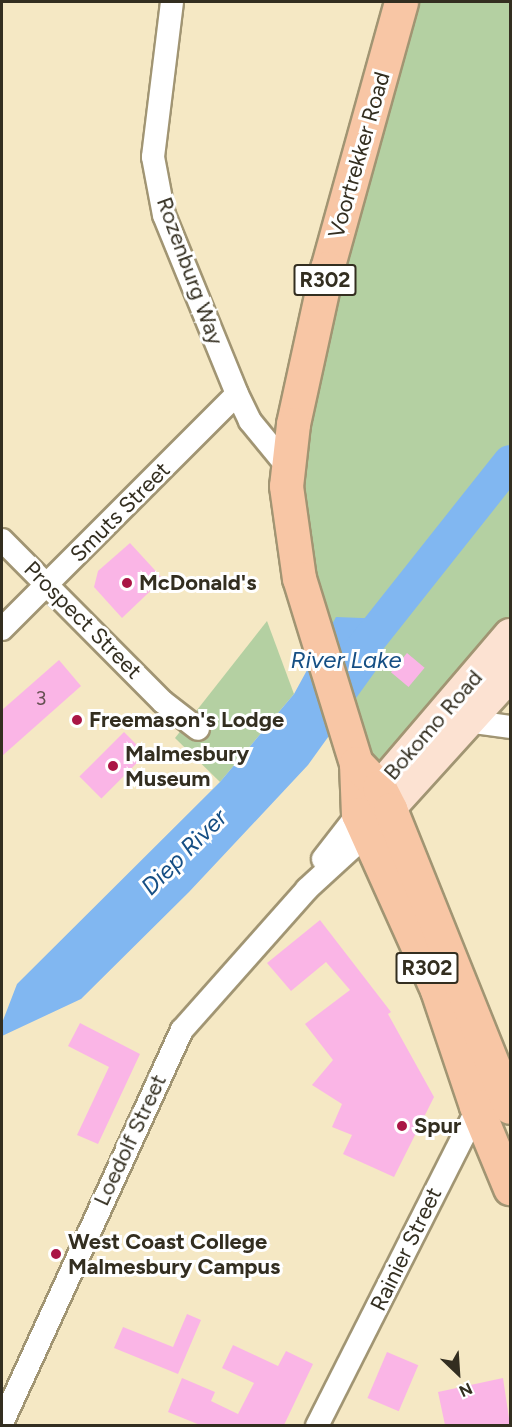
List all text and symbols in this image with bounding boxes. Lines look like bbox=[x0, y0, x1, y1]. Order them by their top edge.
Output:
street label: Voortrekker Road bbox=[323, 69, 395, 241]
street label: Rozenburg Way bbox=[151, 193, 229, 349]
road number: R302 bbox=[294, 262, 356, 298]
street label: Smuts Street bbox=[65, 457, 175, 567]
street label: Prospect Street bbox=[19, 556, 147, 684]
place label: McDonald's bbox=[139, 570, 256, 596]
marker: McDonald's bbox=[120, 576, 134, 590]
water label: River Lake bbox=[290, 646, 402, 674]
street label: Bokomo Road bbox=[378, 665, 488, 785]
house number: 3 bbox=[36, 686, 46, 710]
place label: Freemason's Lodge bbox=[89, 707, 284, 733]
marker: Freemason's Lodge bbox=[70, 713, 84, 727]
place label: Malmesbury Museum bbox=[125, 740, 249, 792]
marker: Malmesbury Museum bbox=[106, 759, 120, 773]
water label: Diep River bbox=[135, 803, 233, 901]
road number: R302 bbox=[396, 950, 458, 986]
street label: Loedolf Street bbox=[88, 1070, 172, 1210]
place label: Spur bbox=[414, 1113, 461, 1139]
marker: Spur bbox=[395, 1119, 409, 1133]
street label: Rainier Street bbox=[365, 1183, 447, 1315]
place label: West Coast College Malmesbury Campus bbox=[68, 1228, 280, 1280]
marker: West Coast College Malmesbury Campus bbox=[49, 1247, 63, 1261]
north arrow bbox=[428, 1343, 488, 1403]
text: N bbox=[456, 1379, 475, 1401]

